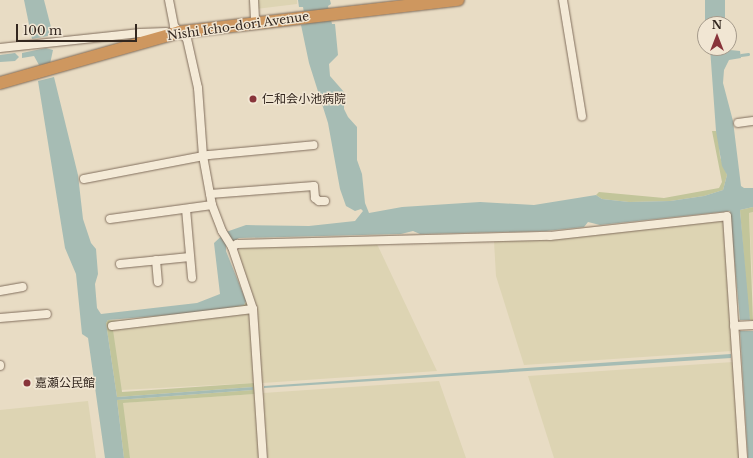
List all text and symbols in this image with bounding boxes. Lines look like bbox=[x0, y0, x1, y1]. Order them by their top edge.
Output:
street label: Nishi Icho-dori Avenue bbox=[166, 9, 310, 43]
scale bar bbox=[18, 16, 139, 42]
north arrow bbox=[697, 16, 737, 56]
text: N bbox=[712, 18, 722, 32]
text: 100 m bbox=[23, 23, 62, 38]
place label: 仁和会小池病院 bbox=[262, 92, 346, 106]
marker: 仁和会小池病院 bbox=[247, 93, 259, 105]
place label: 嘉瀬公民館 bbox=[35, 376, 95, 390]
marker: 嘉瀬公民館 bbox=[22, 378, 32, 388]

